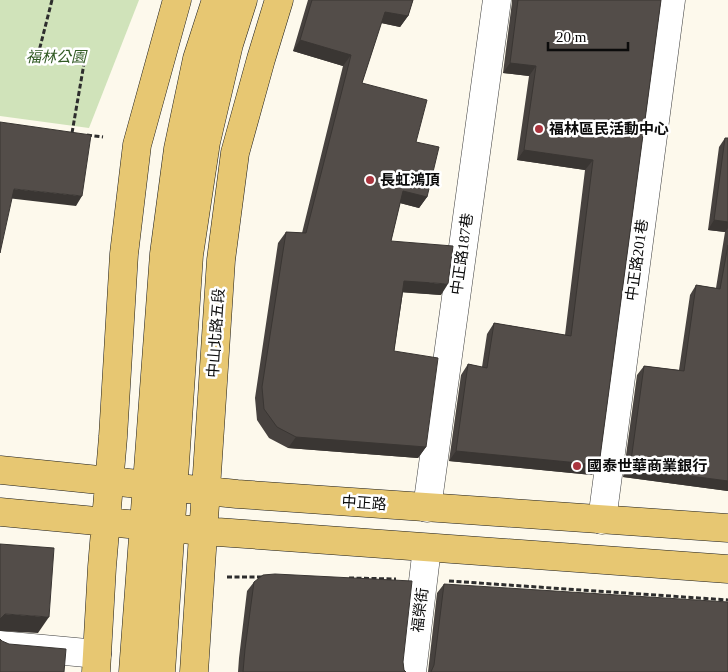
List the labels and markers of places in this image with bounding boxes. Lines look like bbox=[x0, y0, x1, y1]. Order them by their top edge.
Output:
place label: 福林區民活動中心 bbox=[549, 121, 669, 137]
marker: 福林區民活動中心 bbox=[533, 123, 545, 135]
place label: 長虹鴻頂 bbox=[380, 172, 440, 188]
marker: 長虹鴻頂 bbox=[364, 174, 376, 186]
place label: 國泰世華商業銀行 bbox=[587, 457, 707, 474]
marker: 國泰世華商業銀行 bbox=[571, 460, 583, 472]

